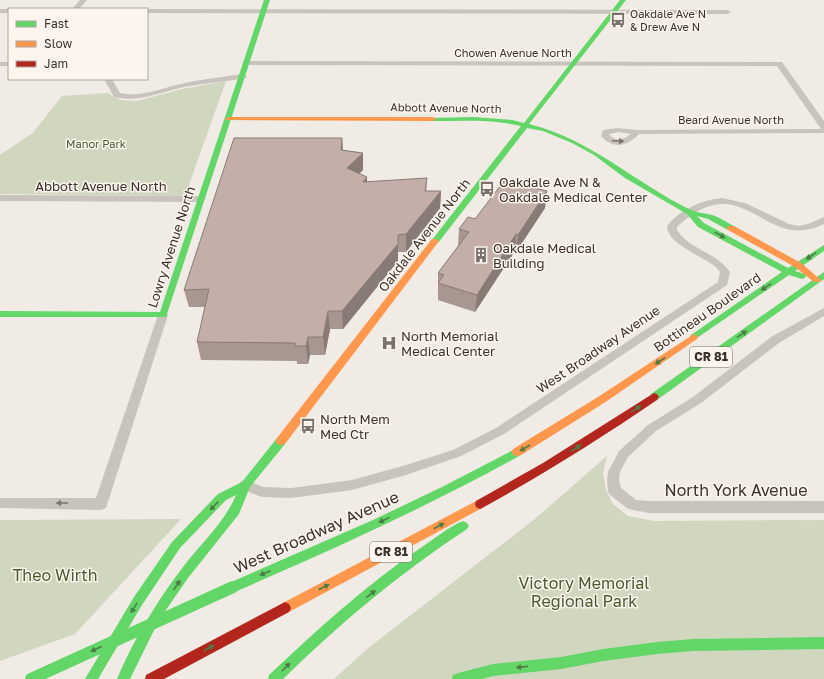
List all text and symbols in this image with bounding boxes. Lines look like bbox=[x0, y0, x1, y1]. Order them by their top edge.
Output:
place label: Oakdale Ave N & Drew Ave N bbox=[630, 7, 706, 33]
legend bbox=[8, 8, 148, 80]
bus stop icon: Oakdale Ave N & Drew Ave N bbox=[609, 11, 627, 29]
text: Fast bbox=[44, 16, 69, 31]
text: Slow bbox=[44, 36, 72, 51]
street label: Chowen Avenue North bbox=[454, 46, 572, 59]
text: Jam bbox=[44, 56, 68, 71]
street label: Abbott Avenue North bbox=[390, 100, 502, 115]
street label: Beard Avenue North bbox=[678, 113, 784, 126]
park label: Manor Park bbox=[66, 137, 126, 150]
one-way arrow bbox=[612, 138, 624, 145]
place label: Oakdale Ave N & Oakdale Medical Center bbox=[499, 174, 647, 205]
street label: Oakdale Avenue North bbox=[375, 175, 473, 295]
street label: Abbott Avenue North bbox=[35, 178, 167, 194]
bus stop icon: Oakdale Ave N & Oakdale Medical Center bbox=[478, 180, 496, 198]
street label: Lowry Avenue North bbox=[144, 184, 198, 310]
one-way arrow bbox=[714, 232, 726, 239]
place label: Oakdale Medical Building bbox=[493, 240, 596, 271]
building icon: Oakdale Medical Building bbox=[472, 246, 490, 264]
one-way arrow bbox=[806, 252, 816, 260]
street label: Bottineau Boulevard bbox=[650, 269, 764, 355]
one-way arrow bbox=[761, 283, 771, 291]
street label: West Broadway Avenue bbox=[533, 302, 663, 396]
place label: North Memorial Medical Center bbox=[401, 328, 499, 359]
one-way arrow bbox=[737, 330, 748, 338]
hospital icon: North Memorial Medical Center bbox=[380, 334, 398, 352]
road number: CR 81 bbox=[690, 347, 732, 367]
one-way arrow bbox=[654, 358, 665, 365]
one-way arrow bbox=[631, 405, 642, 413]
place label: North Mem Med Ctr bbox=[320, 411, 390, 442]
bus stop icon: North Mem Med Ctr bbox=[299, 417, 317, 435]
one-way arrow bbox=[519, 444, 530, 451]
one-way arrow bbox=[571, 444, 581, 452]
street label: North York Avenue bbox=[665, 480, 807, 500]
street label: West Broadway Avenue bbox=[230, 486, 402, 578]
one-way arrow bbox=[56, 500, 68, 507]
one-way arrow bbox=[209, 501, 218, 511]
one-way arrow bbox=[378, 517, 390, 523]
one-way arrow bbox=[433, 523, 445, 529]
road number: CR 81 bbox=[370, 542, 412, 562]
park label: Theo Wirth bbox=[12, 565, 98, 585]
one-way arrow bbox=[260, 570, 271, 576]
park label: Victory Memorial Regional Park bbox=[519, 573, 649, 611]
one-way arrow bbox=[173, 579, 181, 590]
one-way arrow bbox=[318, 584, 330, 590]
one-way arrow bbox=[365, 589, 376, 598]
one-way arrow bbox=[130, 603, 138, 613]
one-way arrow bbox=[204, 645, 215, 651]
one-way arrow bbox=[90, 646, 101, 652]
one-way arrow bbox=[281, 662, 291, 672]
one-way arrow bbox=[516, 664, 528, 671]

